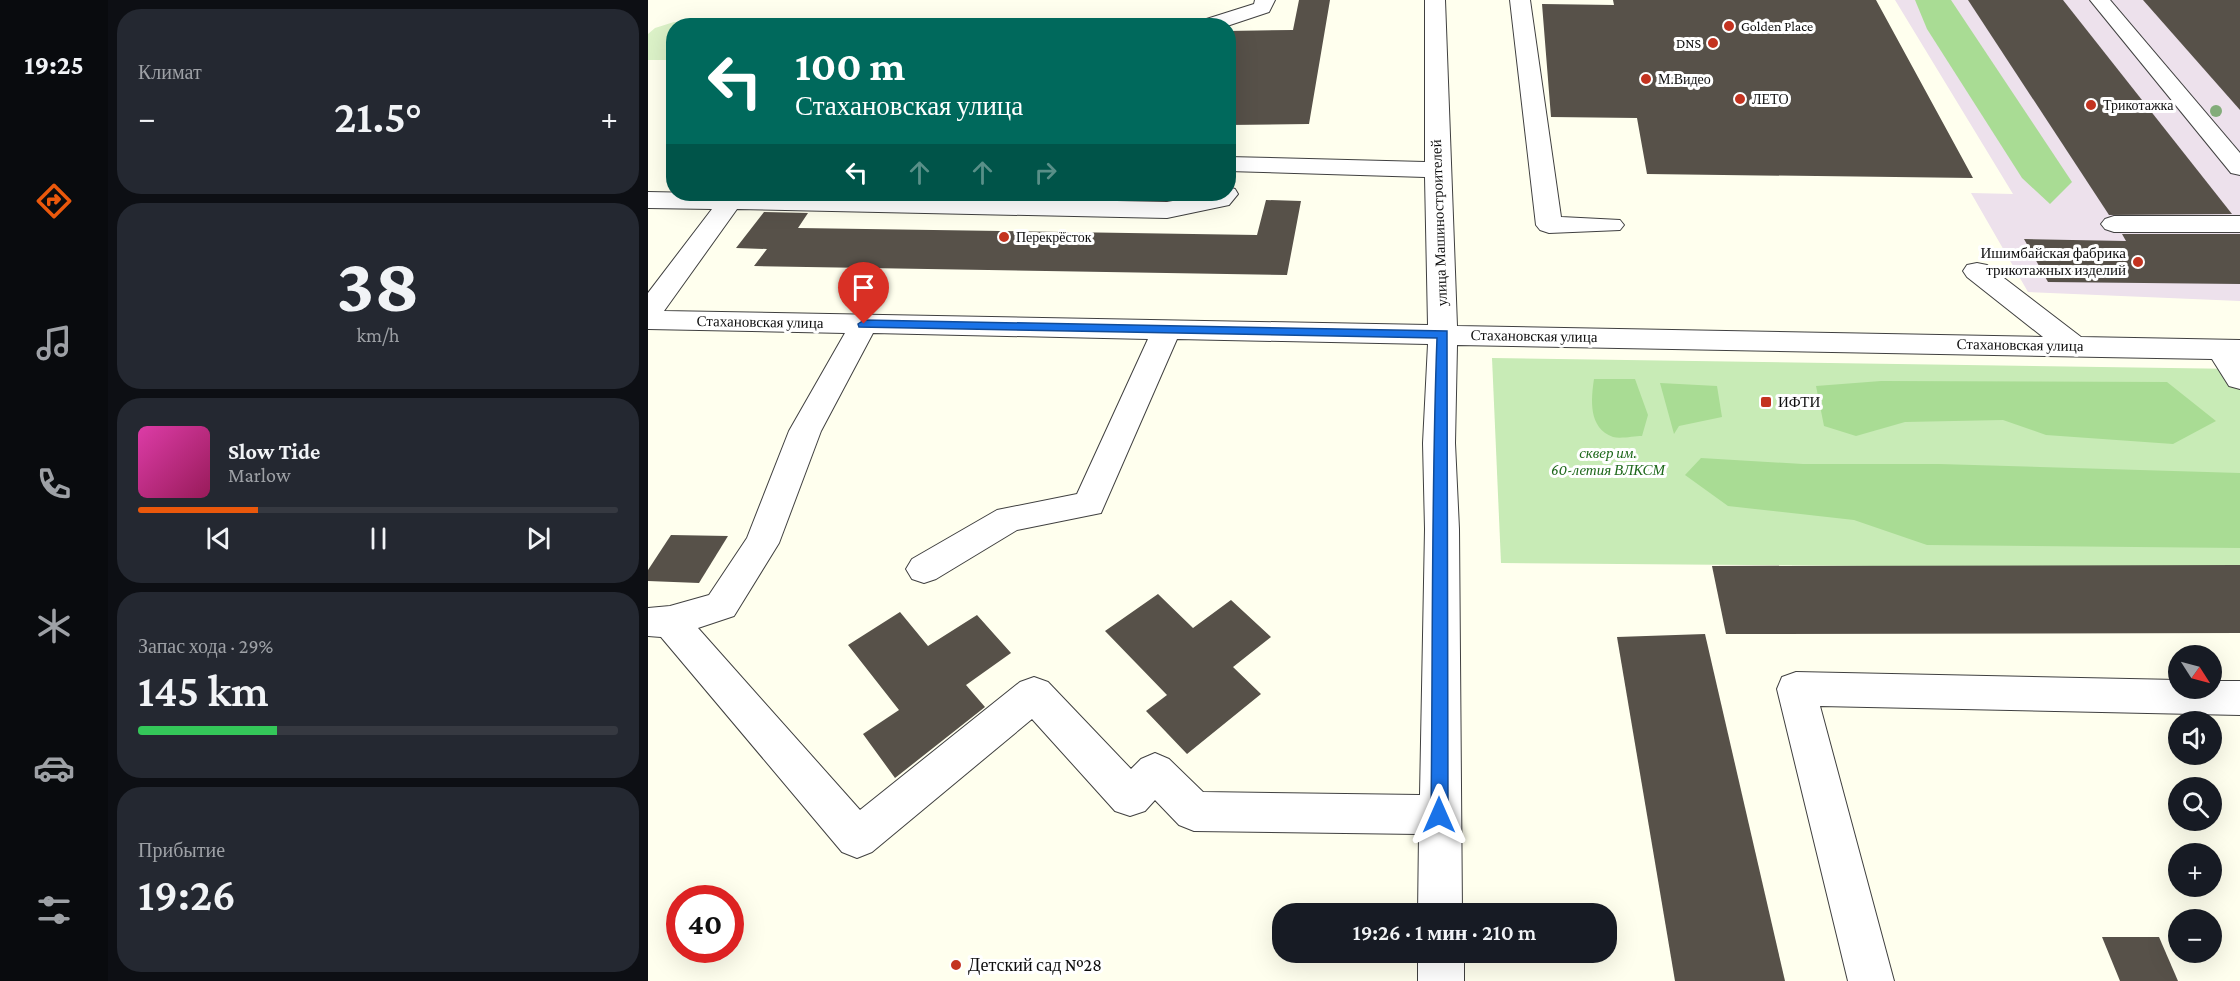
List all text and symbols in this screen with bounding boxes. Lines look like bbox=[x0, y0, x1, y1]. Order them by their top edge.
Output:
place label: Golden Place bbox=[1741, 18, 1813, 34]
marker: Golden Place bbox=[1722, 19, 1736, 33]
place label: DNS bbox=[1676, 35, 1701, 51]
marker: DNS bbox=[1706, 36, 1720, 50]
icon: left bbox=[696, 42, 774, 120]
text: 100 m bbox=[795, 42, 905, 89]
text: 19:25 bbox=[24, 50, 84, 80]
text: Климат bbox=[138, 61, 202, 83]
place label: М.Видео bbox=[1658, 71, 1711, 87]
marker: М.Видео bbox=[1639, 72, 1653, 86]
text: Стахановская улица bbox=[795, 91, 1023, 121]
place label: ЛЕТО bbox=[1752, 91, 1789, 107]
text: 21.5° bbox=[334, 92, 422, 142]
marker: ЛЕТО bbox=[1733, 92, 1747, 106]
place label: Трикотажка bbox=[2103, 97, 2174, 113]
marker: Трикотажка bbox=[2084, 98, 2098, 112]
text: − bbox=[138, 99, 155, 136]
text: + bbox=[601, 99, 618, 136]
street label: улица Машиностроителей bbox=[1428, 139, 1450, 307]
icon: left bbox=[840, 156, 873, 189]
icon: ahead bbox=[903, 156, 936, 189]
icon: ahead bbox=[966, 156, 999, 189]
icon: right bbox=[1029, 156, 1062, 189]
icon: directions bbox=[33, 180, 75, 222]
place label: Перекрёсток bbox=[1016, 229, 1092, 245]
marker: Перекрёсток bbox=[997, 230, 1011, 244]
text: 38 bbox=[336, 241, 420, 328]
place label: Ишимбайская фабрика трикотажных изделий bbox=[1980, 245, 2126, 278]
marker: Ишимбайская фабрика трикотажных изделий bbox=[2131, 255, 2145, 269]
pin bbox=[838, 262, 889, 324]
icon: arrive bbox=[847, 271, 880, 304]
street label: Стахановская улица bbox=[696, 313, 824, 331]
icon: music bbox=[33, 322, 75, 364]
text: km/h bbox=[356, 324, 400, 346]
street label: Стахановская улица bbox=[1470, 327, 1598, 345]
street label: Стахановская улица bbox=[1956, 336, 2084, 354]
place label: ИФТИ bbox=[1778, 394, 1820, 410]
marker: ИФТИ bbox=[1759, 395, 1773, 409]
text: Slow Tide bbox=[228, 439, 320, 464]
park label: сквер им. 60-летия ВЛКСМ bbox=[1551, 445, 1667, 478]
icon: phone bbox=[33, 463, 75, 505]
text: Marlow bbox=[228, 464, 291, 486]
icon: previous bbox=[202, 522, 235, 555]
icon: pause bbox=[362, 522, 395, 555]
icon: next bbox=[522, 522, 555, 555]
icon: climate bbox=[33, 605, 75, 647]
text: Запас хода · 29% bbox=[138, 635, 273, 657]
north arrow bbox=[2168, 645, 2222, 699]
map controls bbox=[2168, 645, 2222, 963]
text: 145 km bbox=[138, 666, 269, 716]
button: sound bbox=[2168, 711, 2222, 765]
icon: car bbox=[33, 747, 75, 789]
button: search bbox=[2168, 777, 2222, 831]
position arrow bbox=[1407, 783, 1471, 847]
text: Прибытие bbox=[138, 839, 225, 861]
button: + bbox=[2168, 843, 2222, 897]
text: 19:26 bbox=[138, 870, 236, 920]
speed limit sign: 40 bbox=[666, 885, 744, 963]
icon: filters bbox=[33, 889, 75, 931]
button: − bbox=[2168, 909, 2222, 963]
text: 19:26 · 1 мин · 210 m bbox=[1353, 920, 1536, 945]
place label: Детский сад №28 bbox=[968, 955, 1102, 975]
marker: Детский сад №28 bbox=[949, 958, 963, 972]

